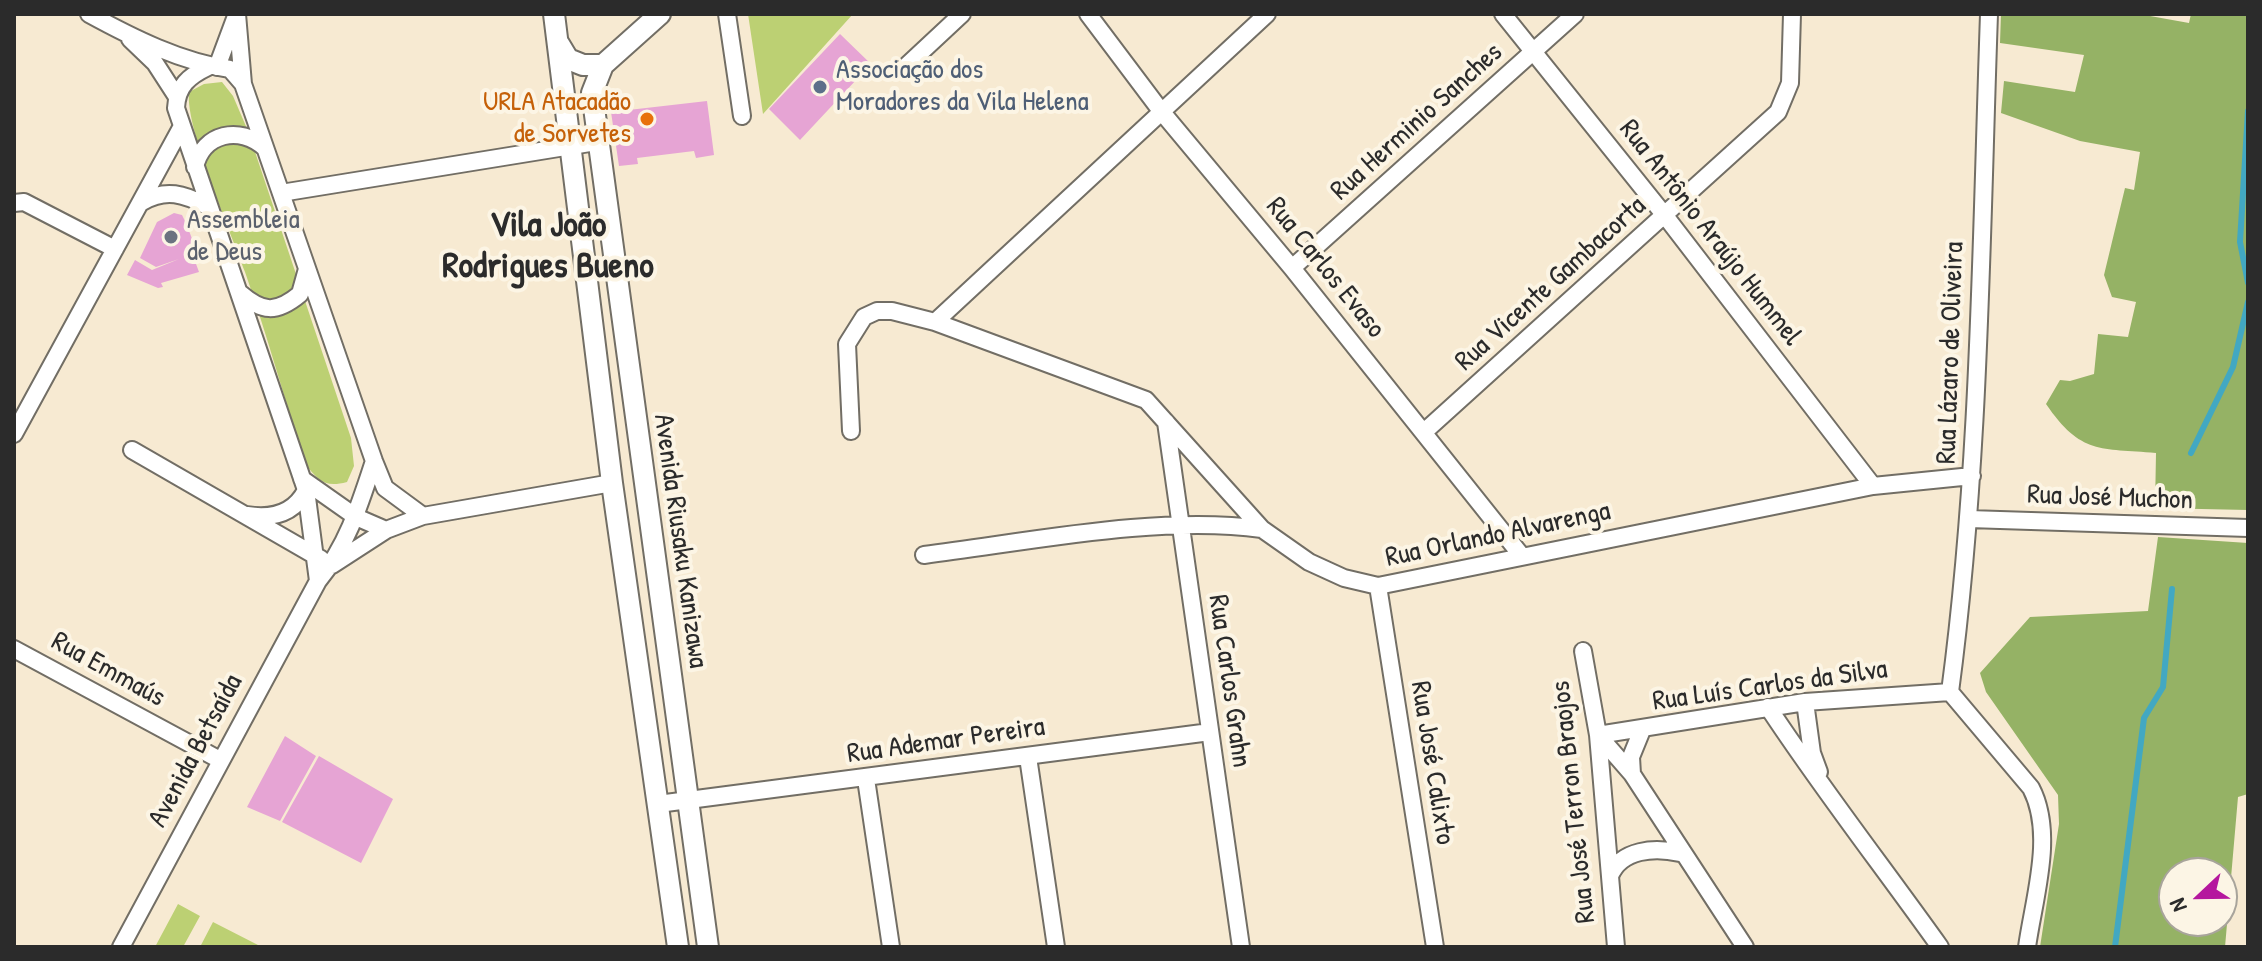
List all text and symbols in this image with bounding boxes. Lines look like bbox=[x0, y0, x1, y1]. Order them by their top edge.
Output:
street label: Rua Herminio Sanches bbox=[1324, 36, 1510, 208]
place label: Associação dos Moradores da Vila Helena bbox=[836, 54, 1089, 120]
marker: Associação dos Moradores da Vila Helena bbox=[811, 78, 829, 96]
place label: URLA Atacadão de Sorvetes bbox=[483, 86, 631, 152]
marker: URLA Atacadão de Sorvetes bbox=[638, 110, 656, 128]
street label: Rua Antônio Araújo Hummel bbox=[1611, 113, 1809, 353]
street label: Rua Vicente Gambacorta bbox=[1449, 190, 1653, 378]
street label: Rua Carlos Evaso bbox=[1258, 191, 1392, 345]
place label: Assembleia de Deus bbox=[187, 204, 300, 270]
district label: Vila João Rodrigues Bueno bbox=[442, 204, 654, 289]
marker: Assembleia de Deus bbox=[162, 228, 180, 246]
street label: Rua Lázaro de Oliveira bbox=[1930, 241, 1972, 465]
street label: Avenida Riusaku Kanizawa bbox=[646, 412, 714, 670]
street label: Rua José Muchon bbox=[2027, 478, 2193, 518]
street label: Rua Orlando Alvarenga bbox=[1383, 495, 1613, 575]
street label: Rua Carlos Grahn bbox=[1200, 593, 1258, 769]
street label: Rua Emmaús bbox=[45, 625, 171, 715]
street label: Rua Luís Carlos da Silva bbox=[1651, 653, 1889, 719]
street label: Avenida Betsaída bbox=[142, 669, 250, 833]
street label: Rua José Calixto bbox=[1403, 679, 1461, 847]
street label: Rua José Terron Braojos bbox=[1545, 679, 1603, 925]
street label: Rua Ademar Pereira bbox=[845, 711, 1047, 771]
north arrow bbox=[2158, 857, 2238, 937]
text: N bbox=[2161, 894, 2194, 916]

